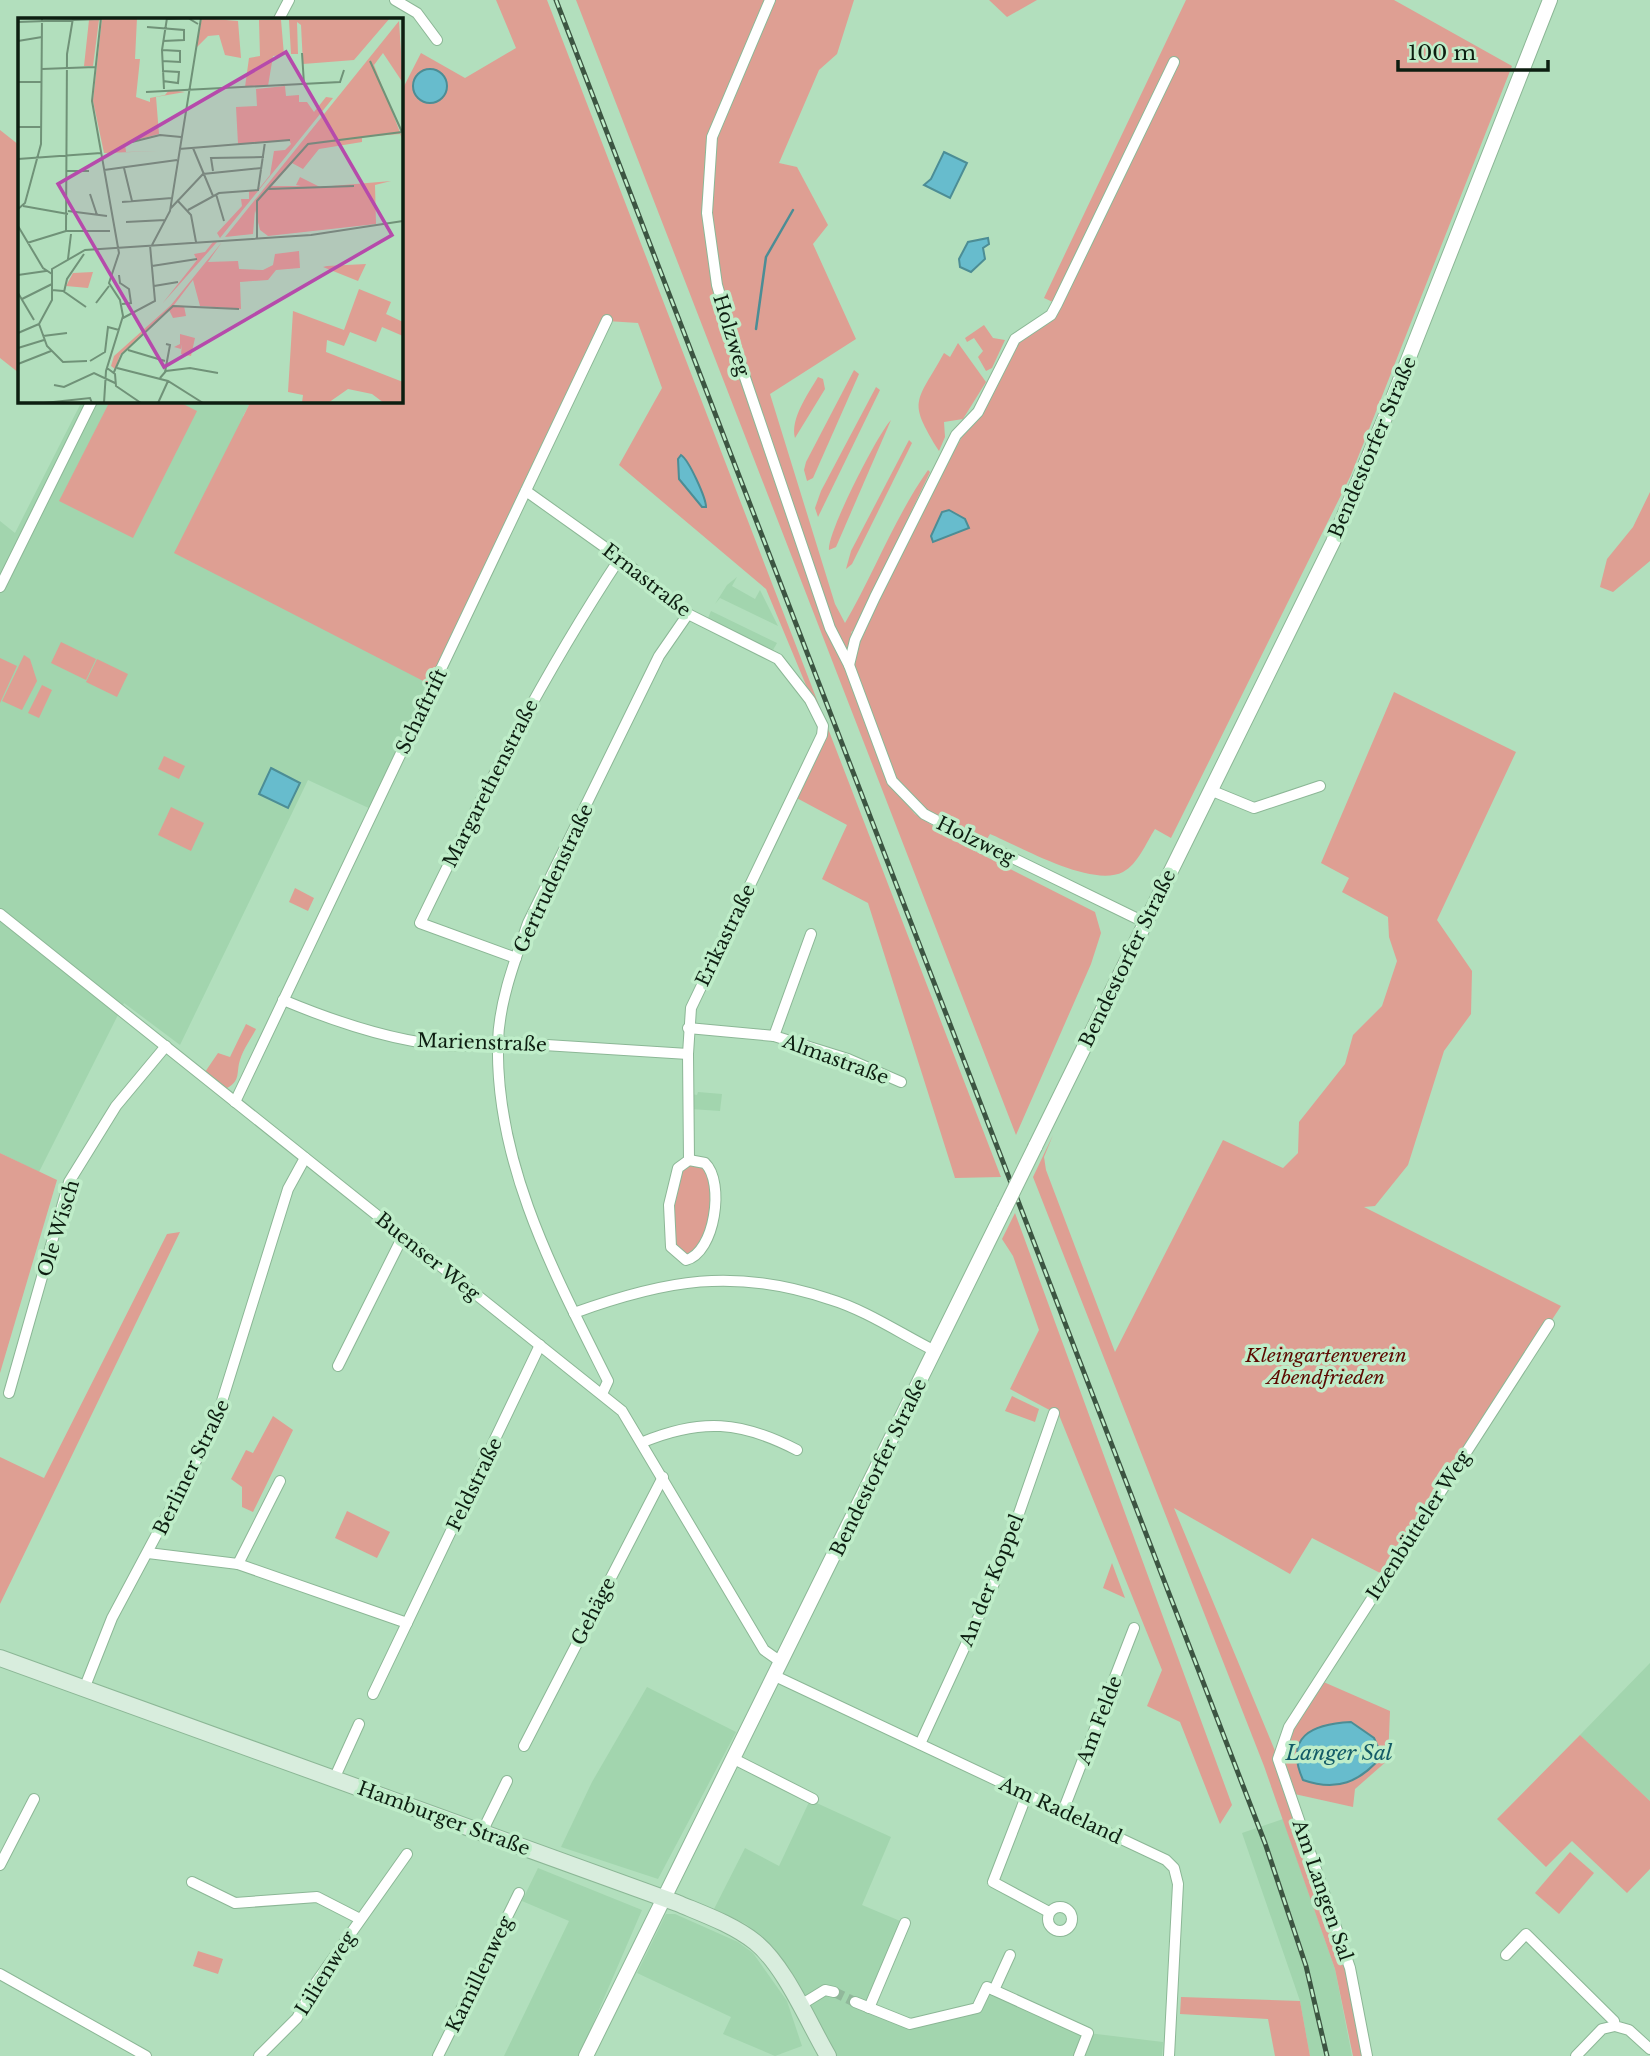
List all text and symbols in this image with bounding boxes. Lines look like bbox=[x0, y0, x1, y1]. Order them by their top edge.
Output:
inset map bbox=[18, 18, 402, 402]
scale bar bbox=[1398, 28, 1548, 72]
text: 100 m bbox=[1408, 40, 1476, 66]
street label: Holzweg bbox=[708, 291, 755, 379]
street label: Bendestorfer Straße bbox=[1324, 353, 1421, 541]
street label: Ernastraße bbox=[598, 539, 695, 622]
street label: Schaftrift bbox=[391, 664, 452, 757]
street label: Margarethenstraße bbox=[438, 695, 543, 871]
street label: Gertrudenstraße bbox=[509, 800, 598, 956]
street label: Holzweg bbox=[933, 812, 1019, 870]
street label: Bendestorfer Straße bbox=[1074, 866, 1181, 1051]
street label: Erikastraße bbox=[691, 880, 760, 990]
street label: Marienstraße bbox=[417, 1029, 547, 1056]
street label: Almastraße bbox=[779, 1029, 892, 1089]
street label: Ole Wisch bbox=[33, 1177, 84, 1279]
street label: Buenser Weg bbox=[371, 1207, 485, 1306]
park label: Kleingartenverein Abendfrieden bbox=[1244, 1344, 1407, 1389]
street label: Bendestorfer Straße bbox=[825, 1375, 932, 1560]
street label: Berliner Straße bbox=[149, 1396, 234, 1539]
street label: Feldstraße bbox=[442, 1434, 507, 1535]
street label: Itzenbütteler Weg bbox=[1362, 1446, 1476, 1604]
street label: An der Koppel bbox=[954, 1511, 1028, 1651]
street label: Gehäge bbox=[567, 1573, 620, 1649]
street label: Am Felde bbox=[1072, 1673, 1127, 1769]
water label: Langer Sal bbox=[1285, 1740, 1393, 1766]
street label: Am Radeland bbox=[995, 1772, 1126, 1849]
street label: Hamburger Straße bbox=[355, 1777, 533, 1860]
street label: Am Langen Sal bbox=[1287, 1816, 1357, 1964]
street label: Kamillenweg bbox=[441, 1912, 518, 2036]
street label: Lilienweg bbox=[291, 1927, 361, 2020]

